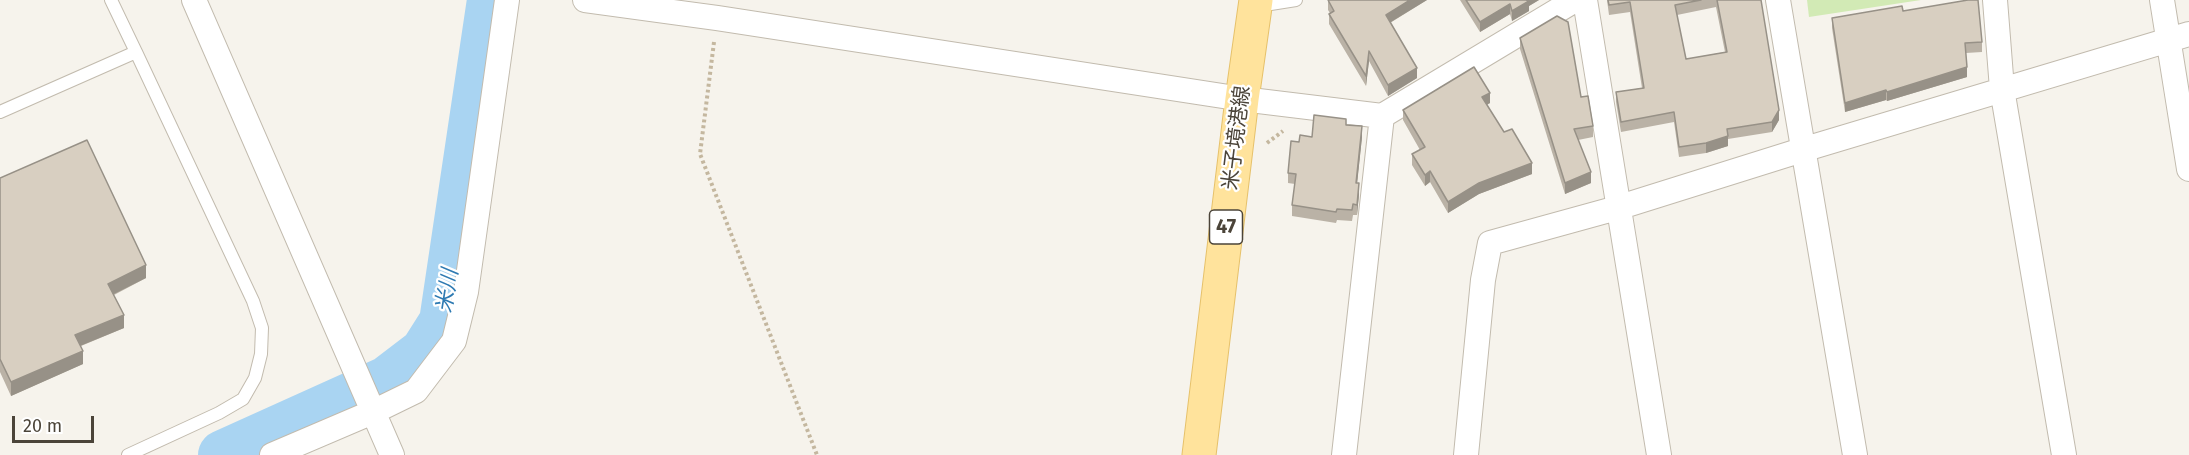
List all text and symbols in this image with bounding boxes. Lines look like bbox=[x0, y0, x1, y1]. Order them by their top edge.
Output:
street label: 米子境港線 bbox=[1218, 84, 1256, 192]
road number: 47 bbox=[1210, 210, 1242, 244]
water label: 米川 bbox=[432, 267, 464, 315]
scale bar bbox=[15, 404, 98, 442]
text: 20 m bbox=[23, 415, 62, 437]

